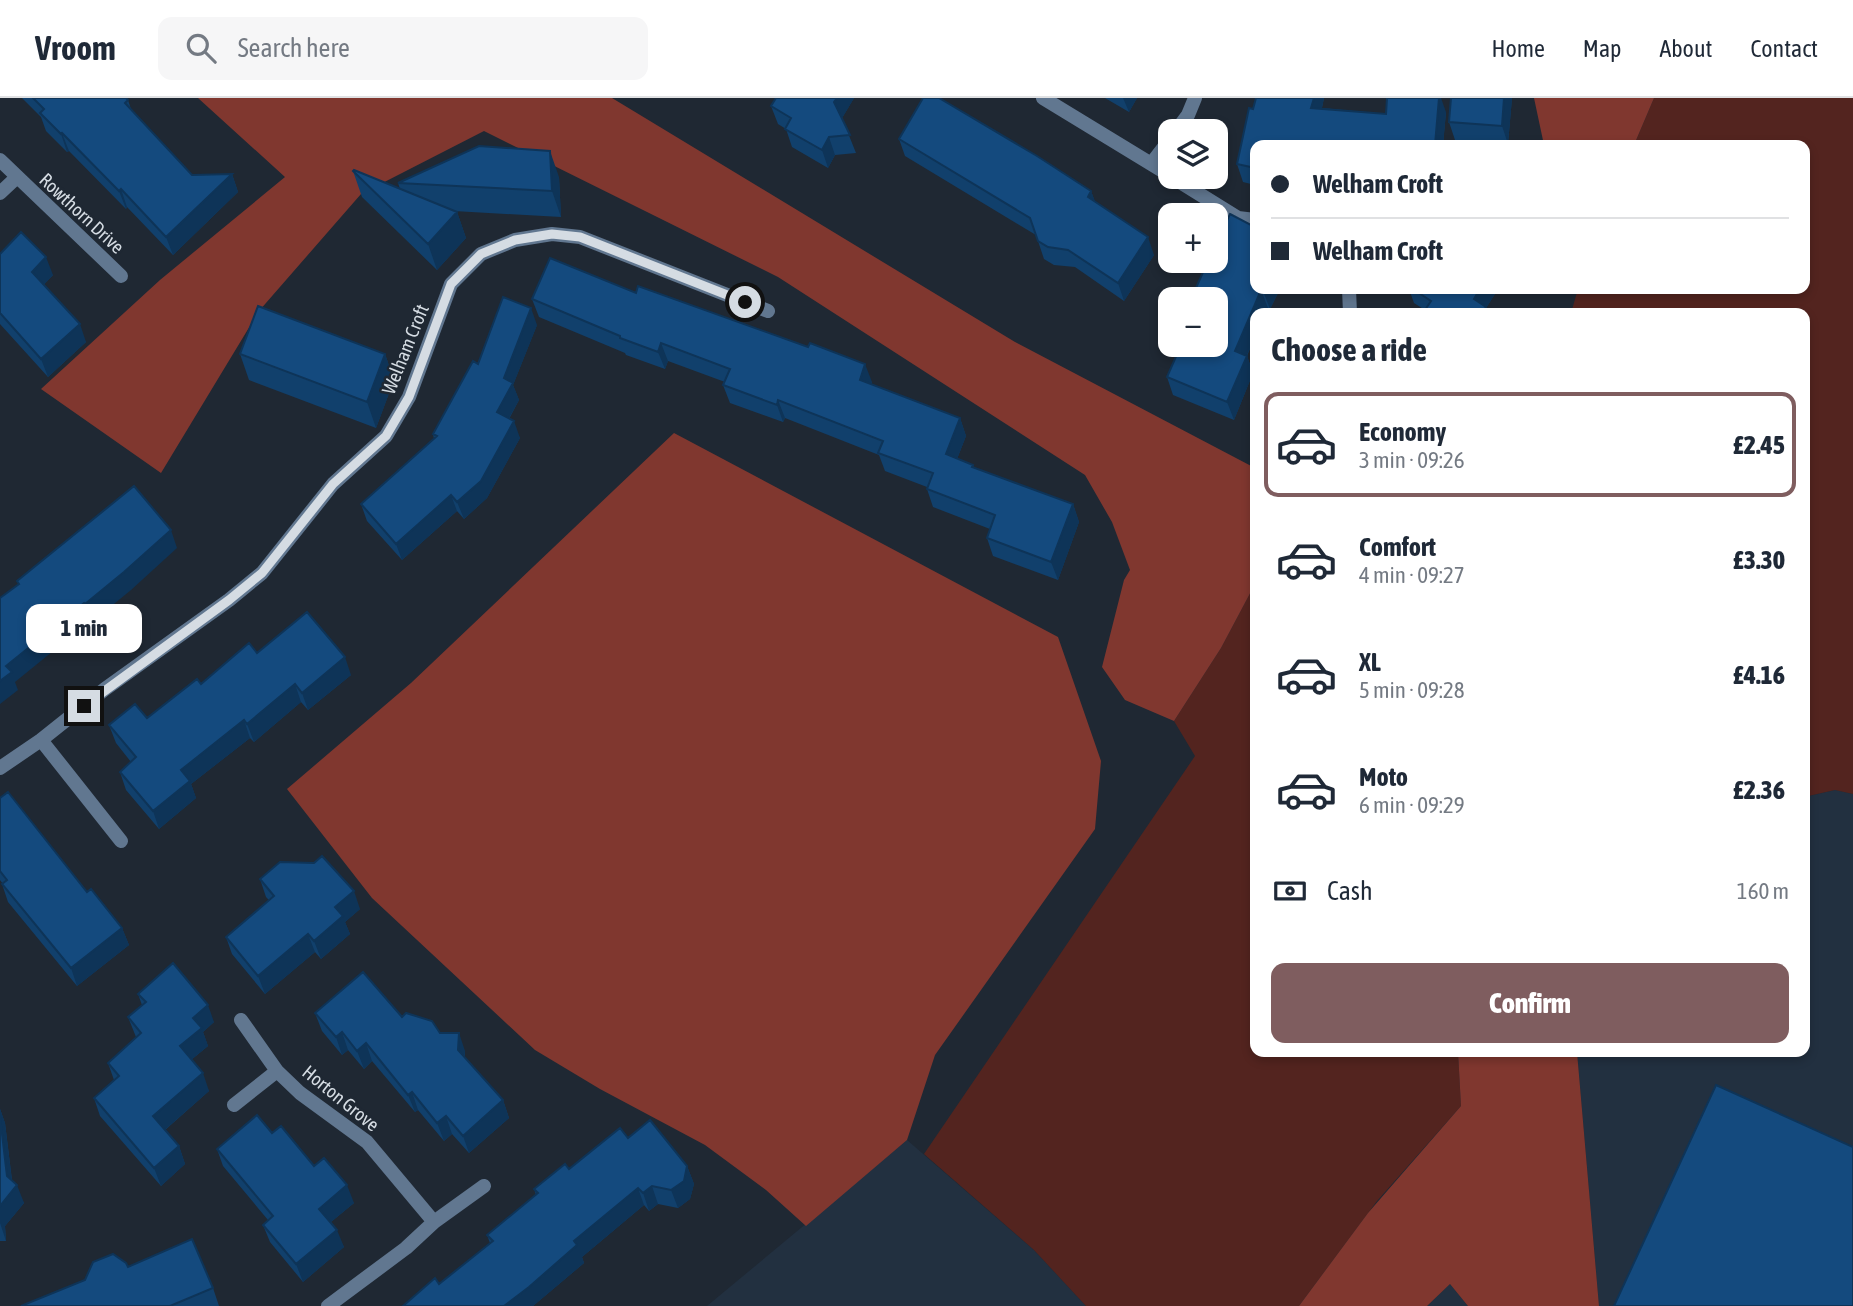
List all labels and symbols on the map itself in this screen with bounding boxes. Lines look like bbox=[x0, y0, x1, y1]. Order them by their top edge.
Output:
street label: Rowthorn Drive bbox=[35, 168, 129, 258]
route start bbox=[729, 286, 761, 318]
street label: Welham Croft bbox=[377, 301, 433, 397]
callout: 1 min bbox=[26, 604, 142, 654]
route end bbox=[68, 690, 100, 722]
street label: Horton Grove bbox=[298, 1060, 384, 1136]

